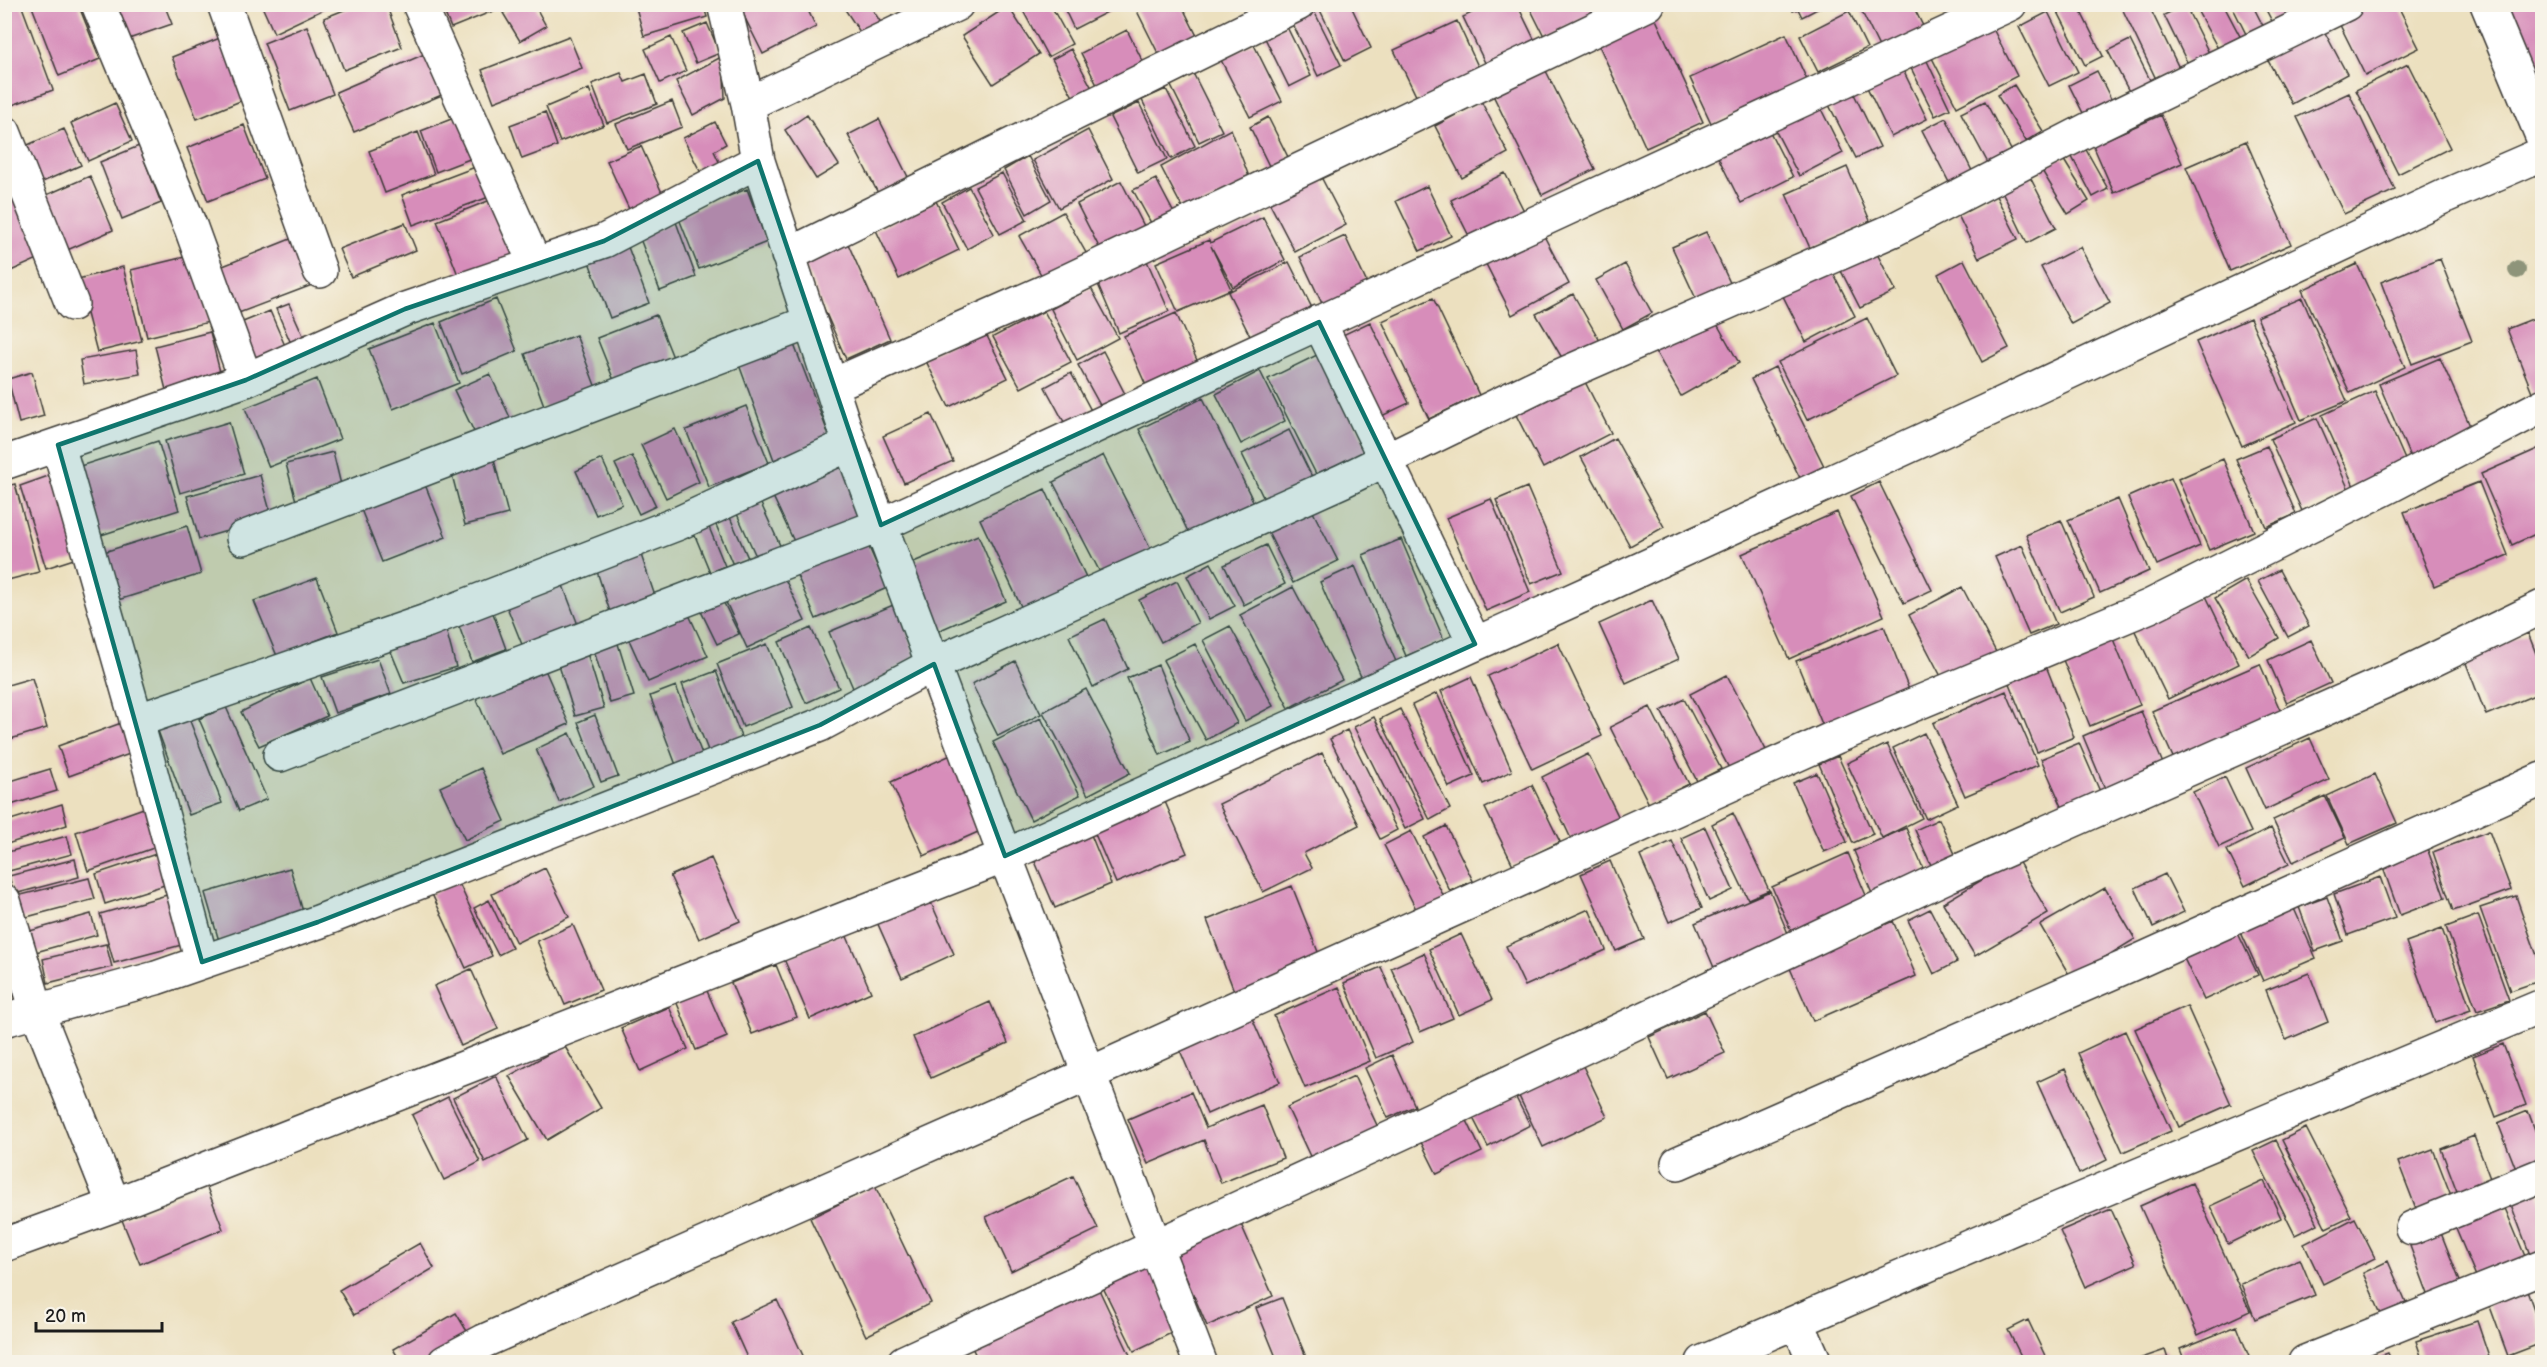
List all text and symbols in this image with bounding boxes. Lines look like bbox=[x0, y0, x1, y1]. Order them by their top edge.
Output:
scale bar bbox=[36, 1295, 162, 1333]
text: 20 m bbox=[45, 1306, 86, 1327]

